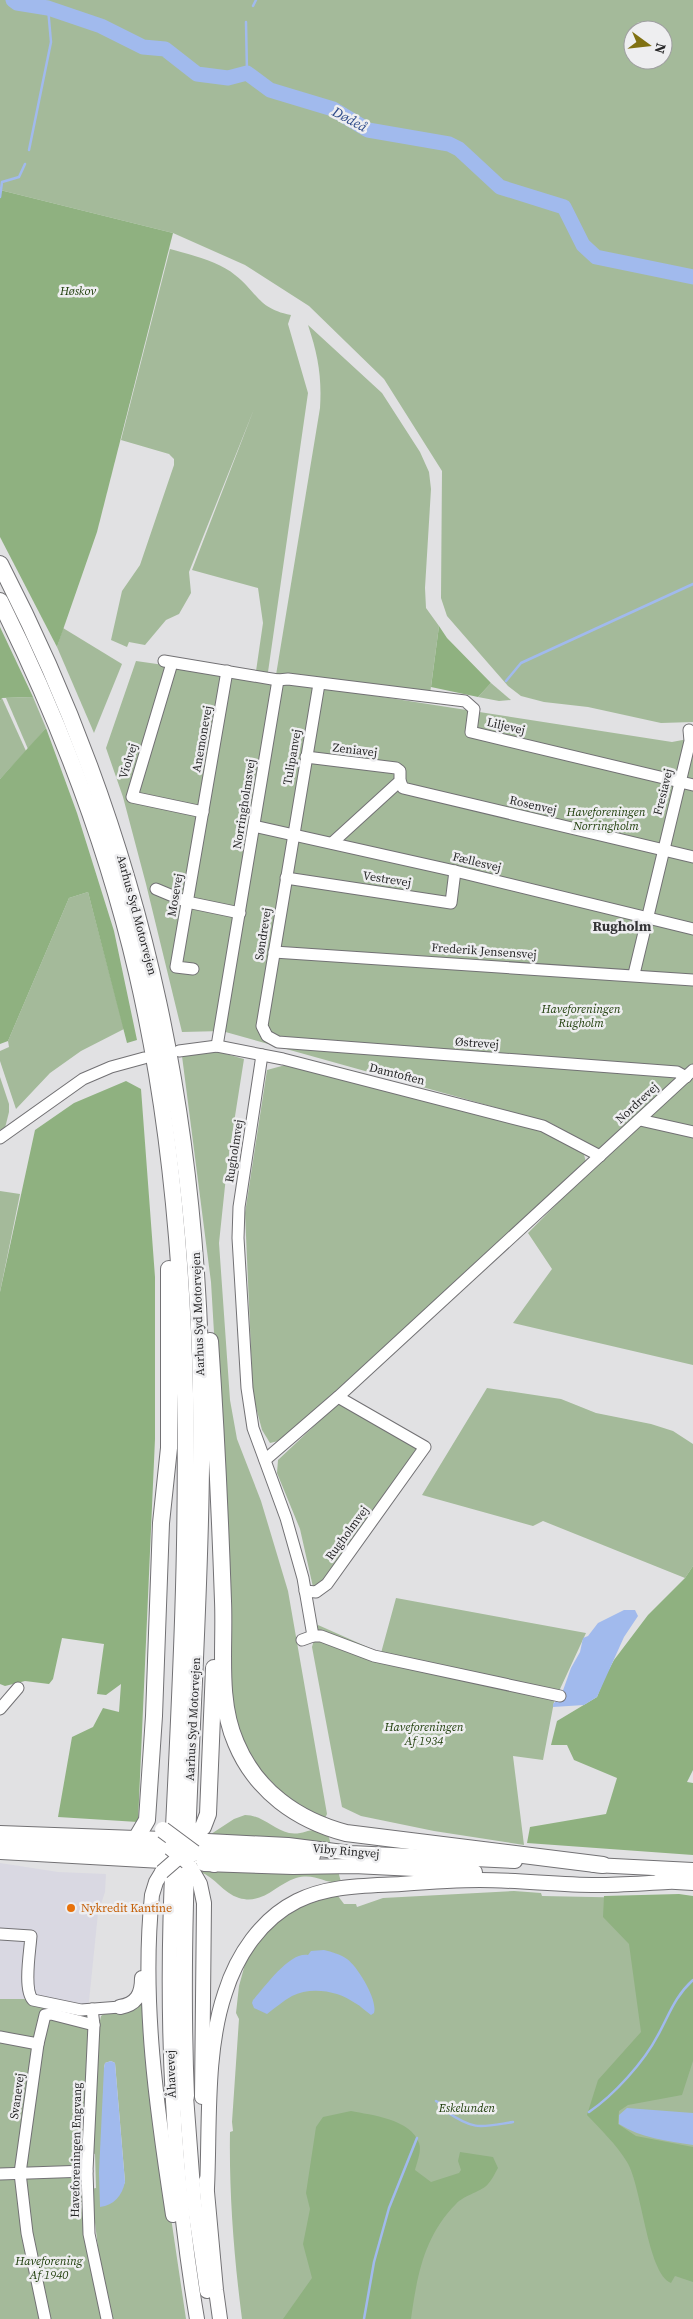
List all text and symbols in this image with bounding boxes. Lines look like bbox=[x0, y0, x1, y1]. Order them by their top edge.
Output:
north arrow bbox=[623, 20, 673, 70]
text: N bbox=[650, 41, 672, 56]
water label: Dødeå bbox=[328, 101, 372, 137]
park label: Høskov bbox=[59, 283, 96, 299]
street label: Anemonevej bbox=[188, 704, 216, 774]
street label: Liljevej bbox=[485, 714, 527, 738]
street label: Tulipanvej bbox=[279, 728, 305, 786]
street label: Zeniavej bbox=[332, 739, 378, 761]
street label: Violvej bbox=[115, 741, 141, 781]
street label: Norringholmsvej bbox=[229, 758, 259, 850]
street label: Fresiavej bbox=[649, 767, 677, 817]
street label: Rosenvej bbox=[508, 792, 558, 818]
park label: Haveforeningen Norringholm bbox=[566, 804, 646, 834]
street label: Fællesvej bbox=[451, 848, 503, 876]
street label: Aarhus Syd Motorvejen bbox=[113, 853, 161, 977]
street label: Vestrevej bbox=[362, 867, 412, 891]
street label: Mosevej bbox=[163, 872, 187, 918]
street label: Søndrevej bbox=[251, 907, 275, 961]
district label: Rugholm bbox=[592, 916, 652, 936]
street label: Frederik Jensensvej bbox=[431, 939, 537, 963]
park label: Haveforeningen Rugholm bbox=[541, 1001, 621, 1031]
street label: Østrevej bbox=[455, 1033, 499, 1053]
street label: Damtoften bbox=[367, 1059, 427, 1089]
street label: Nordrevej bbox=[612, 1079, 662, 1127]
street label: Rugholmvej bbox=[221, 1118, 247, 1184]
street label: Aarhus Syd Motorvejen bbox=[188, 1252, 208, 1376]
street label: Rugholmvej bbox=[322, 1503, 372, 1563]
street label: Aarhus Syd Motorvejen bbox=[182, 1657, 204, 1781]
park label: Haveforeningen Af 1934 bbox=[384, 1719, 464, 1749]
street label: Viby Ringvej bbox=[312, 1840, 380, 1862]
place label: Nykredit Kantine bbox=[81, 1900, 172, 1916]
marker: Nykredit Kantine bbox=[65, 1902, 77, 1914]
street label: Åhavevej bbox=[162, 2050, 180, 2098]
street label: Svanevej bbox=[6, 2072, 28, 2120]
street label: Haveforeningen Engvang bbox=[67, 2082, 85, 2218]
park label: Eskelunden bbox=[438, 2100, 495, 2116]
park label: Haveforening Af 1940 bbox=[14, 2253, 84, 2283]

